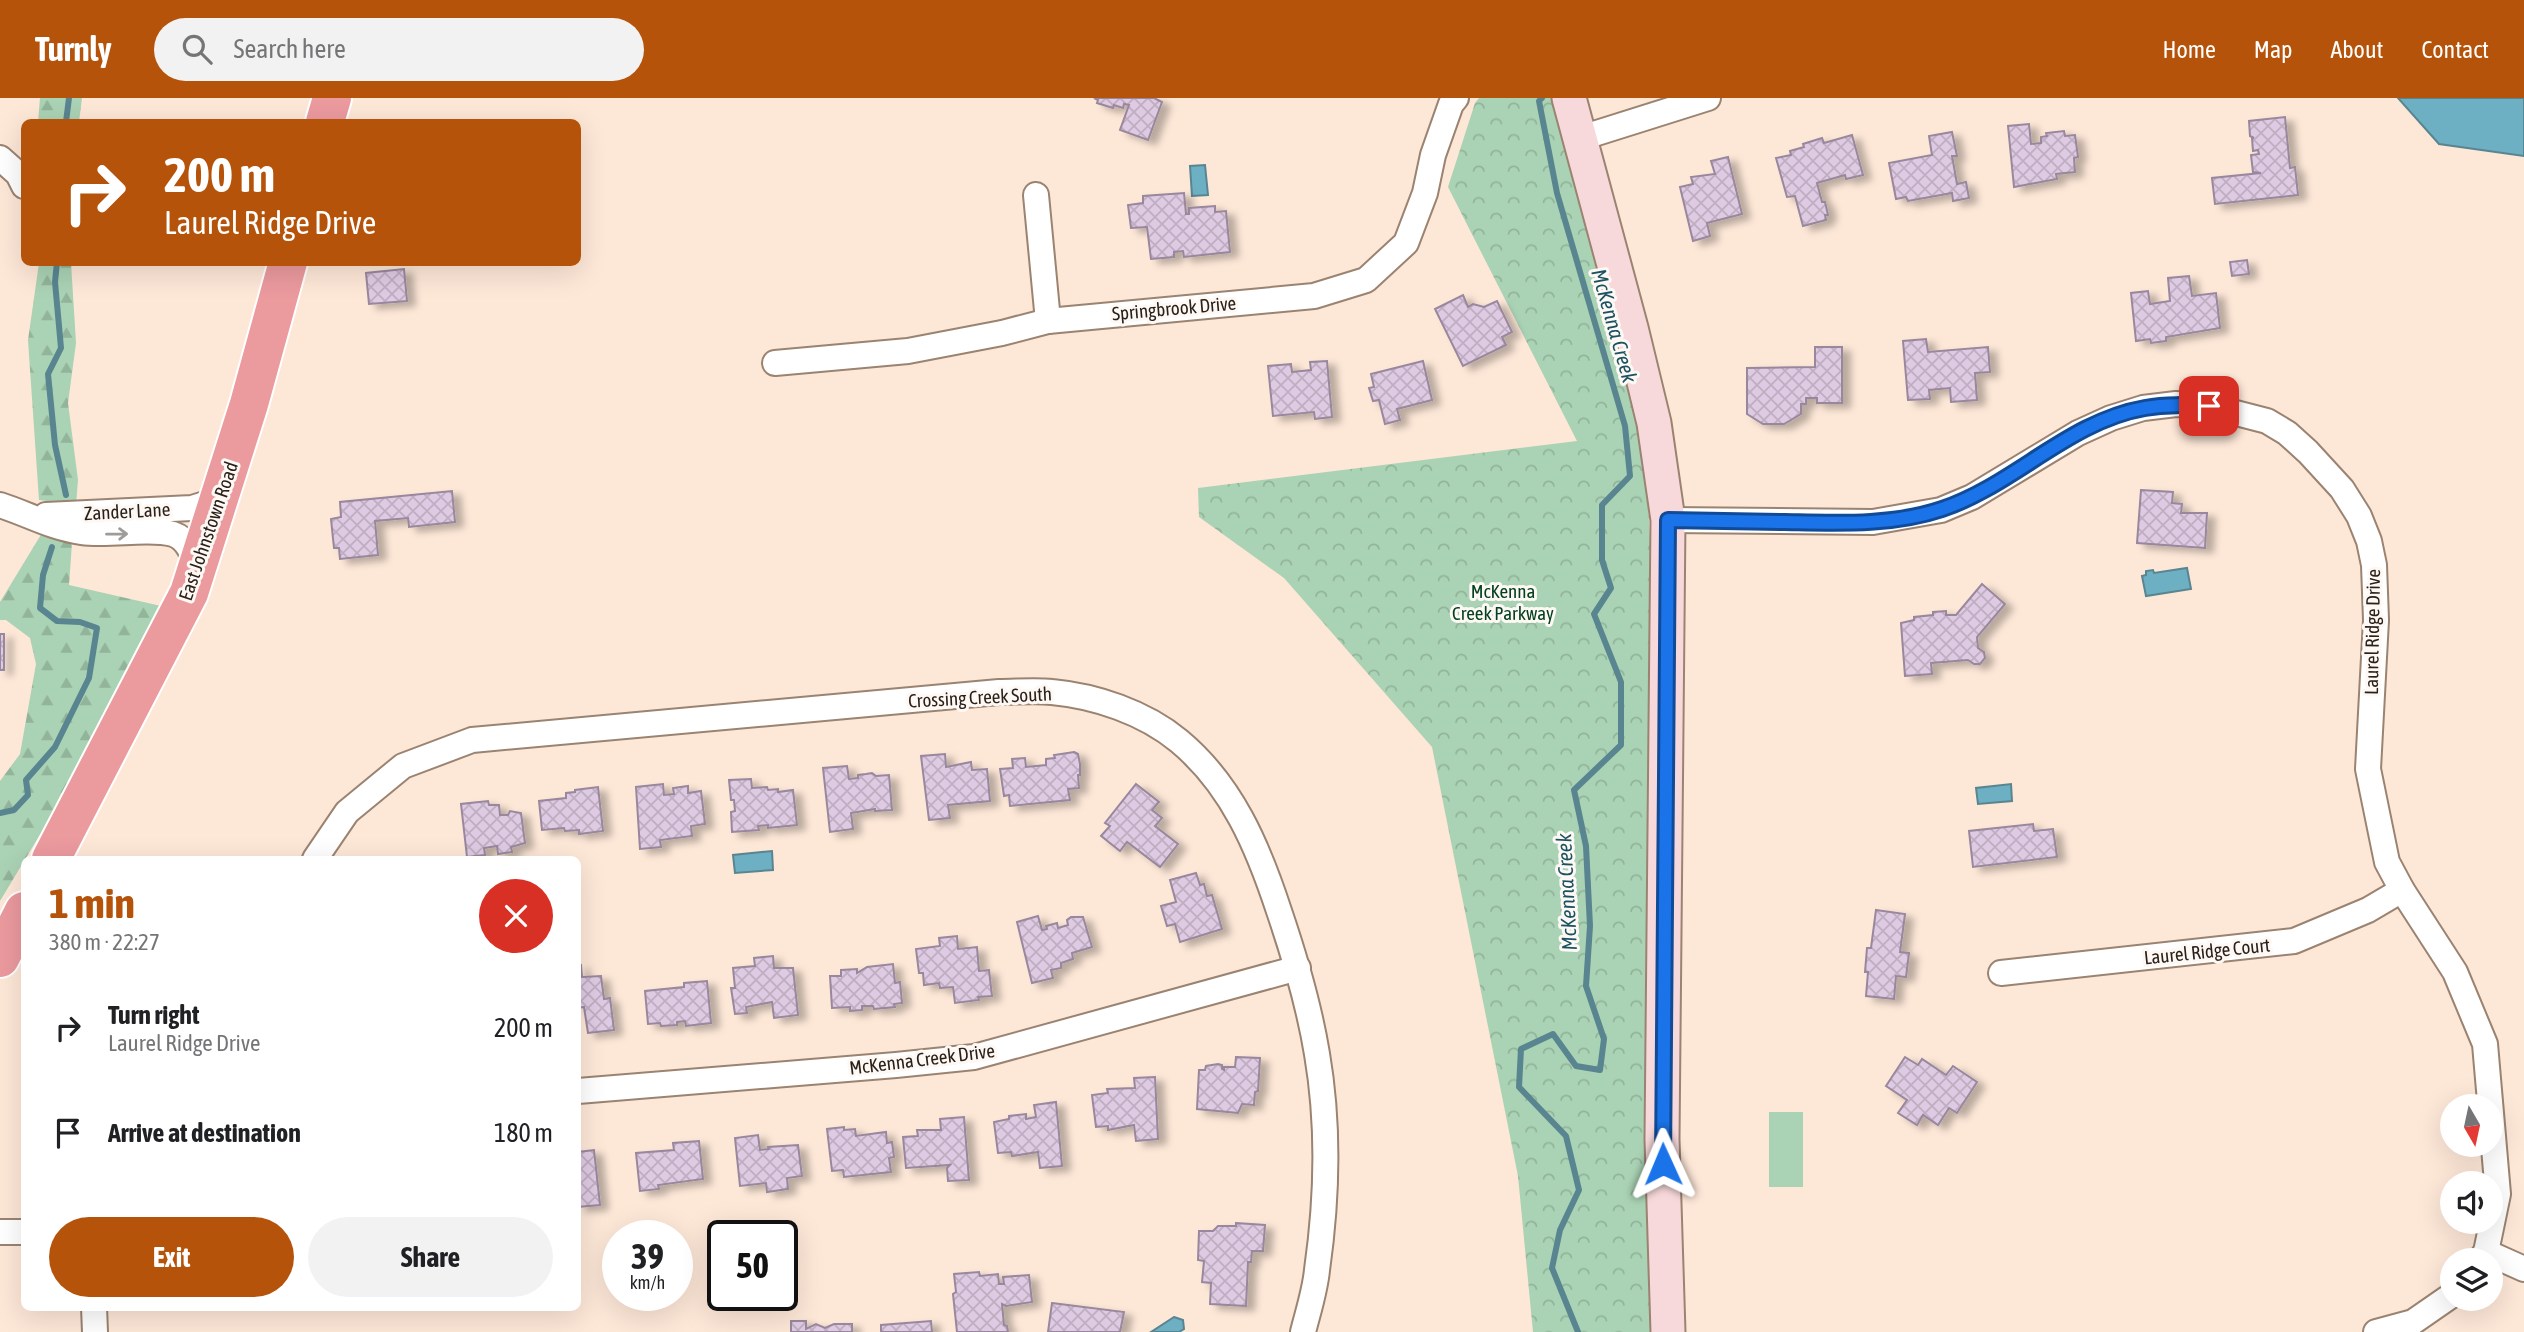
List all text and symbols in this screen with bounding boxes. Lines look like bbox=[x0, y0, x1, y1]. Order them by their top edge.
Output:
search box bbox=[154, 18, 644, 81]
text: Turnly bbox=[35, 30, 112, 68]
icon: search bbox=[178, 30, 216, 68]
text: Search here bbox=[234, 34, 346, 64]
text: Home bbox=[2162, 36, 2216, 63]
text: Map bbox=[2254, 36, 2292, 63]
text: About bbox=[2330, 36, 2383, 63]
text: Contact bbox=[2421, 36, 2489, 63]
text: 200 m bbox=[164, 146, 275, 202]
icon: right bbox=[49, 147, 140, 238]
text: Laurel Ridge Drive bbox=[164, 204, 376, 241]
water label: McKenna Creek bbox=[1587, 266, 1643, 386]
street label: Springbrook Drive bbox=[1111, 292, 1237, 324]
pin bbox=[2179, 376, 2239, 436]
icon: arrive bbox=[2190, 387, 2228, 425]
street label: East Johnstown Road bbox=[174, 459, 242, 603]
street label: Zander Lane bbox=[83, 498, 171, 524]
one-way arrow bbox=[105, 527, 128, 541]
street label: Laurel Ridge Drive bbox=[2360, 569, 2384, 695]
park label: McKenna Creek Parkway bbox=[1452, 580, 1554, 624]
street label: Crossing Creek South bbox=[908, 682, 1052, 712]
water label: McKenna Creek bbox=[1551, 832, 1581, 951]
text: 1 min bbox=[49, 879, 135, 927]
button: close bbox=[479, 879, 553, 953]
text: 380 m · 22:27 bbox=[49, 929, 160, 955]
street label: Laurel Ridge Court bbox=[2143, 933, 2271, 969]
text: Turn right bbox=[108, 1000, 199, 1030]
icon: right bbox=[49, 1009, 87, 1047]
text: 200 m bbox=[494, 1013, 553, 1043]
text: Laurel Ridge Drive bbox=[108, 1030, 261, 1056]
street label: McKenna Creek Drive bbox=[848, 1039, 996, 1079]
north arrow bbox=[2440, 1094, 2502, 1157]
map controls bbox=[2440, 1094, 2503, 1311]
icon: arrive bbox=[49, 1114, 87, 1152]
text: Arrive at destination bbox=[108, 1118, 301, 1148]
text: 180 m bbox=[494, 1118, 553, 1148]
position arrow bbox=[1626, 1127, 1700, 1201]
button: sound bbox=[2440, 1171, 2503, 1234]
button: Exit bbox=[49, 1217, 294, 1297]
button: Share bbox=[308, 1217, 553, 1297]
speed limit sign: 50 bbox=[707, 1220, 798, 1311]
text: 39 bbox=[631, 1236, 664, 1276]
button: layers bbox=[2440, 1248, 2503, 1311]
text: km/h bbox=[630, 1272, 665, 1293]

